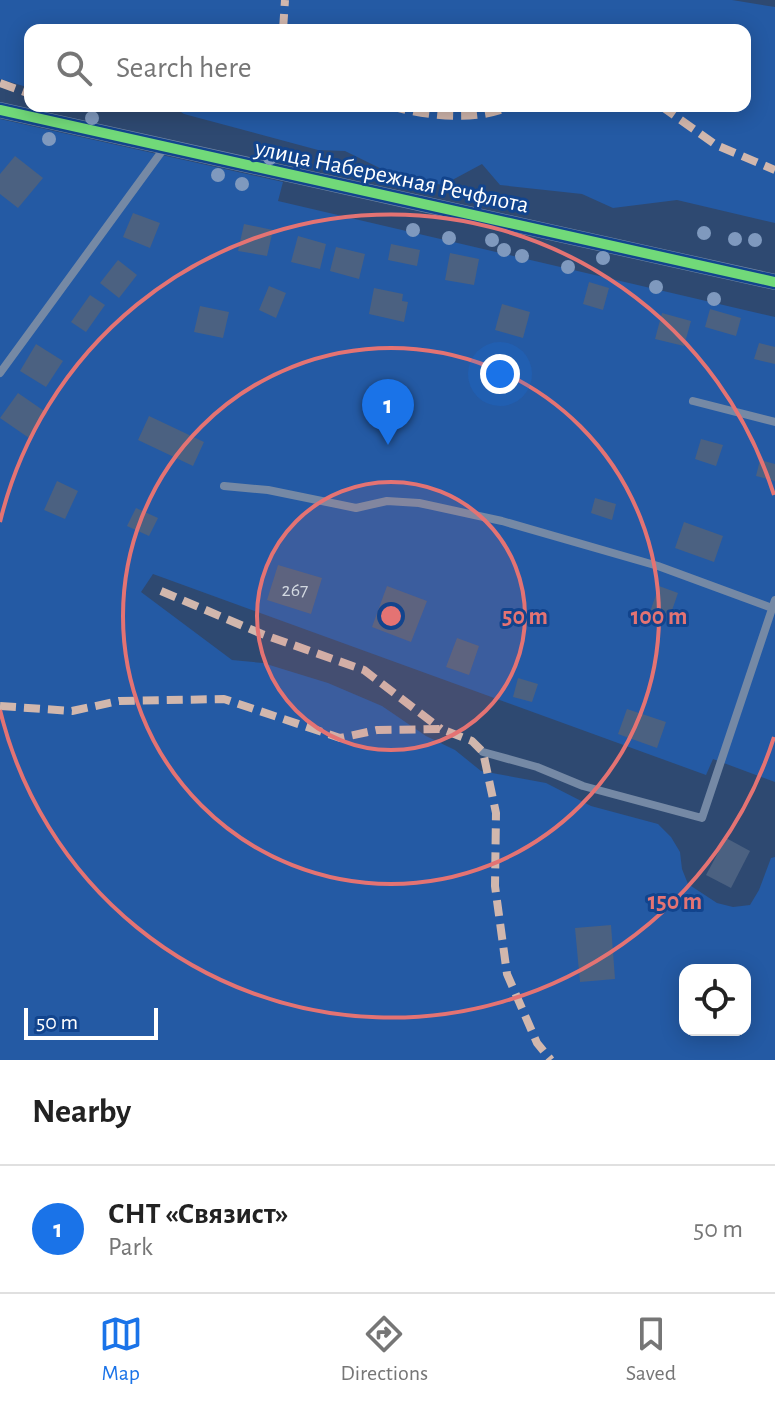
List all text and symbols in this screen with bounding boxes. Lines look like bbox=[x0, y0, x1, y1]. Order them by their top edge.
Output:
search box bbox=[24, 24, 751, 112]
icon: search bbox=[52, 46, 96, 90]
text: Search here bbox=[116, 53, 252, 83]
street label: улица Набережная Речфлота bbox=[252, 136, 531, 218]
your location bbox=[480, 354, 520, 394]
pin: 1 bbox=[362, 379, 414, 445]
house number: 267 bbox=[282, 580, 308, 600]
centre of rings bbox=[377, 602, 405, 630]
text: 50 m bbox=[502, 605, 548, 629]
text: 100 m bbox=[631, 605, 687, 629]
text: 150 m bbox=[648, 890, 702, 914]
map controls bbox=[679, 964, 751, 1036]
button: locate bbox=[679, 964, 751, 1036]
scale bar bbox=[24, 1004, 158, 1040]
text: 50 m bbox=[36, 1011, 78, 1033]
text: Nearby bbox=[32, 1095, 131, 1129]
text: СНТ «Связист» bbox=[108, 1199, 288, 1229]
text: 1 bbox=[53, 1216, 63, 1242]
text: 50 m bbox=[693, 1216, 743, 1242]
text: Park bbox=[108, 1234, 153, 1260]
tab: Map bbox=[99, 1312, 143, 1386]
tab: Directions bbox=[340, 1312, 428, 1386]
tab: Saved bbox=[626, 1312, 676, 1386]

